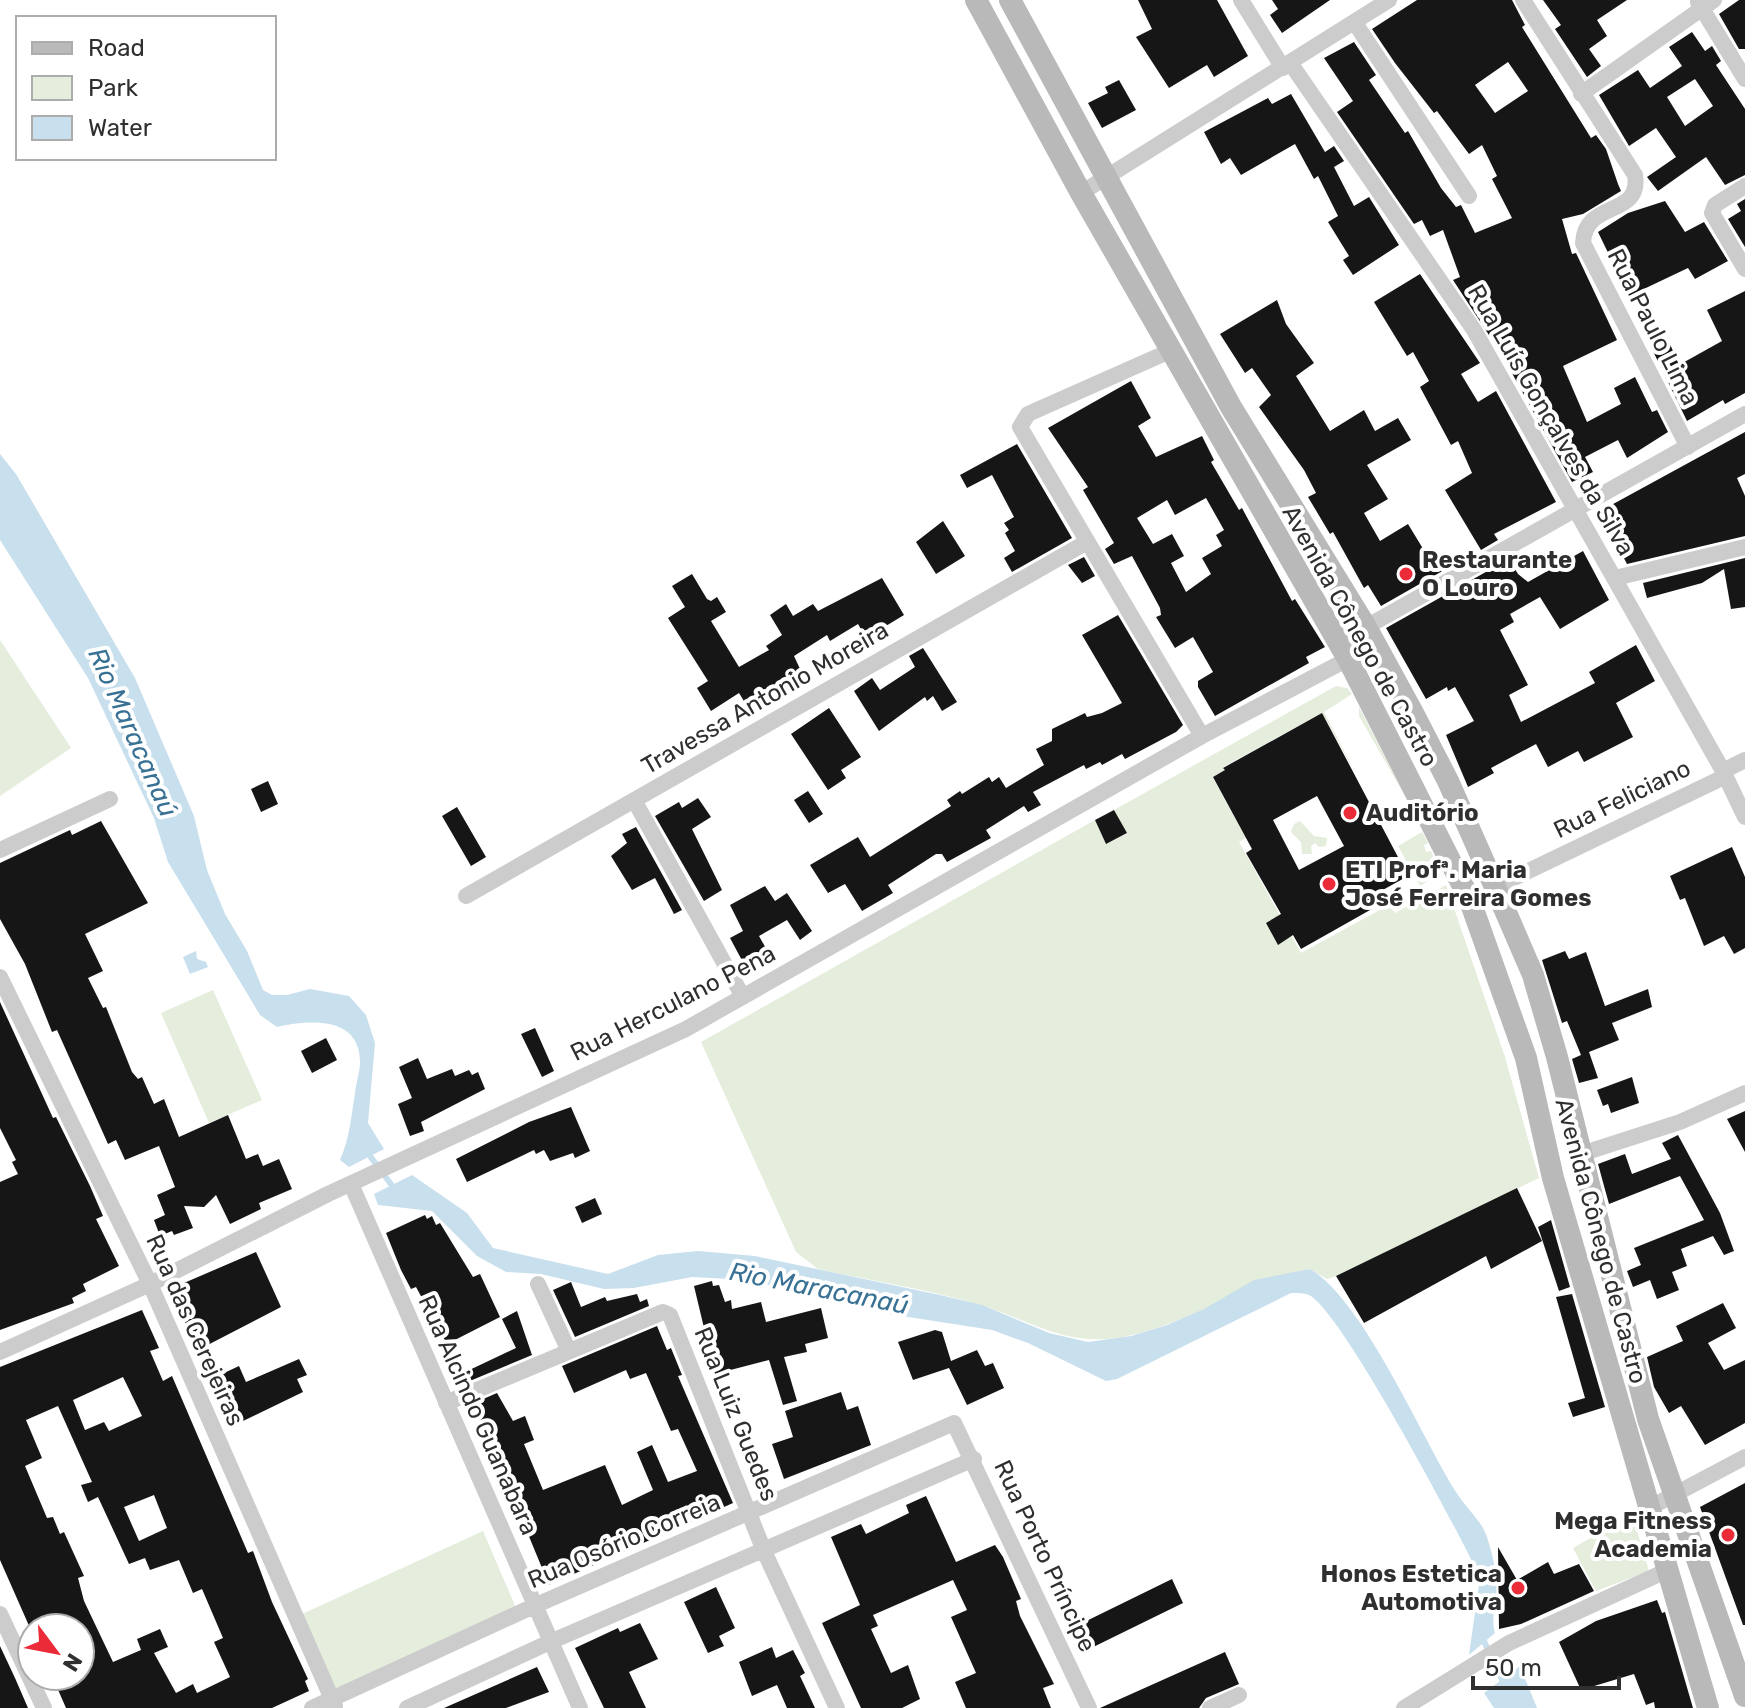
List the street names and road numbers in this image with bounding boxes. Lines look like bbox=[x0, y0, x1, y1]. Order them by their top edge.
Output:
street label: Rua Paulo Lima bbox=[1602, 244, 1704, 410]
street label: Rua Luís Gonçalves da Silva bbox=[1462, 280, 1640, 560]
street label: Avenida Cônego de Castro bbox=[1276, 501, 1444, 771]
street label: Travessa Antonio Moreira bbox=[637, 616, 893, 780]
street label: Rua Feliciano bbox=[1549, 754, 1695, 844]
street label: Rua Herculano Pena bbox=[566, 939, 780, 1067]
street label: Avenida Cônego de Castro bbox=[1549, 1095, 1653, 1387]
street label: Rua das Cerejeiras bbox=[140, 1230, 250, 1430]
street label: Rua Alcindo Guanabara bbox=[412, 1291, 544, 1539]
street label: Rua Luiz Guedes bbox=[688, 1323, 784, 1505]
street label: Rua Porto Príncipe bbox=[988, 1456, 1102, 1656]
street label: Rua Osório Correia bbox=[524, 1488, 724, 1594]

